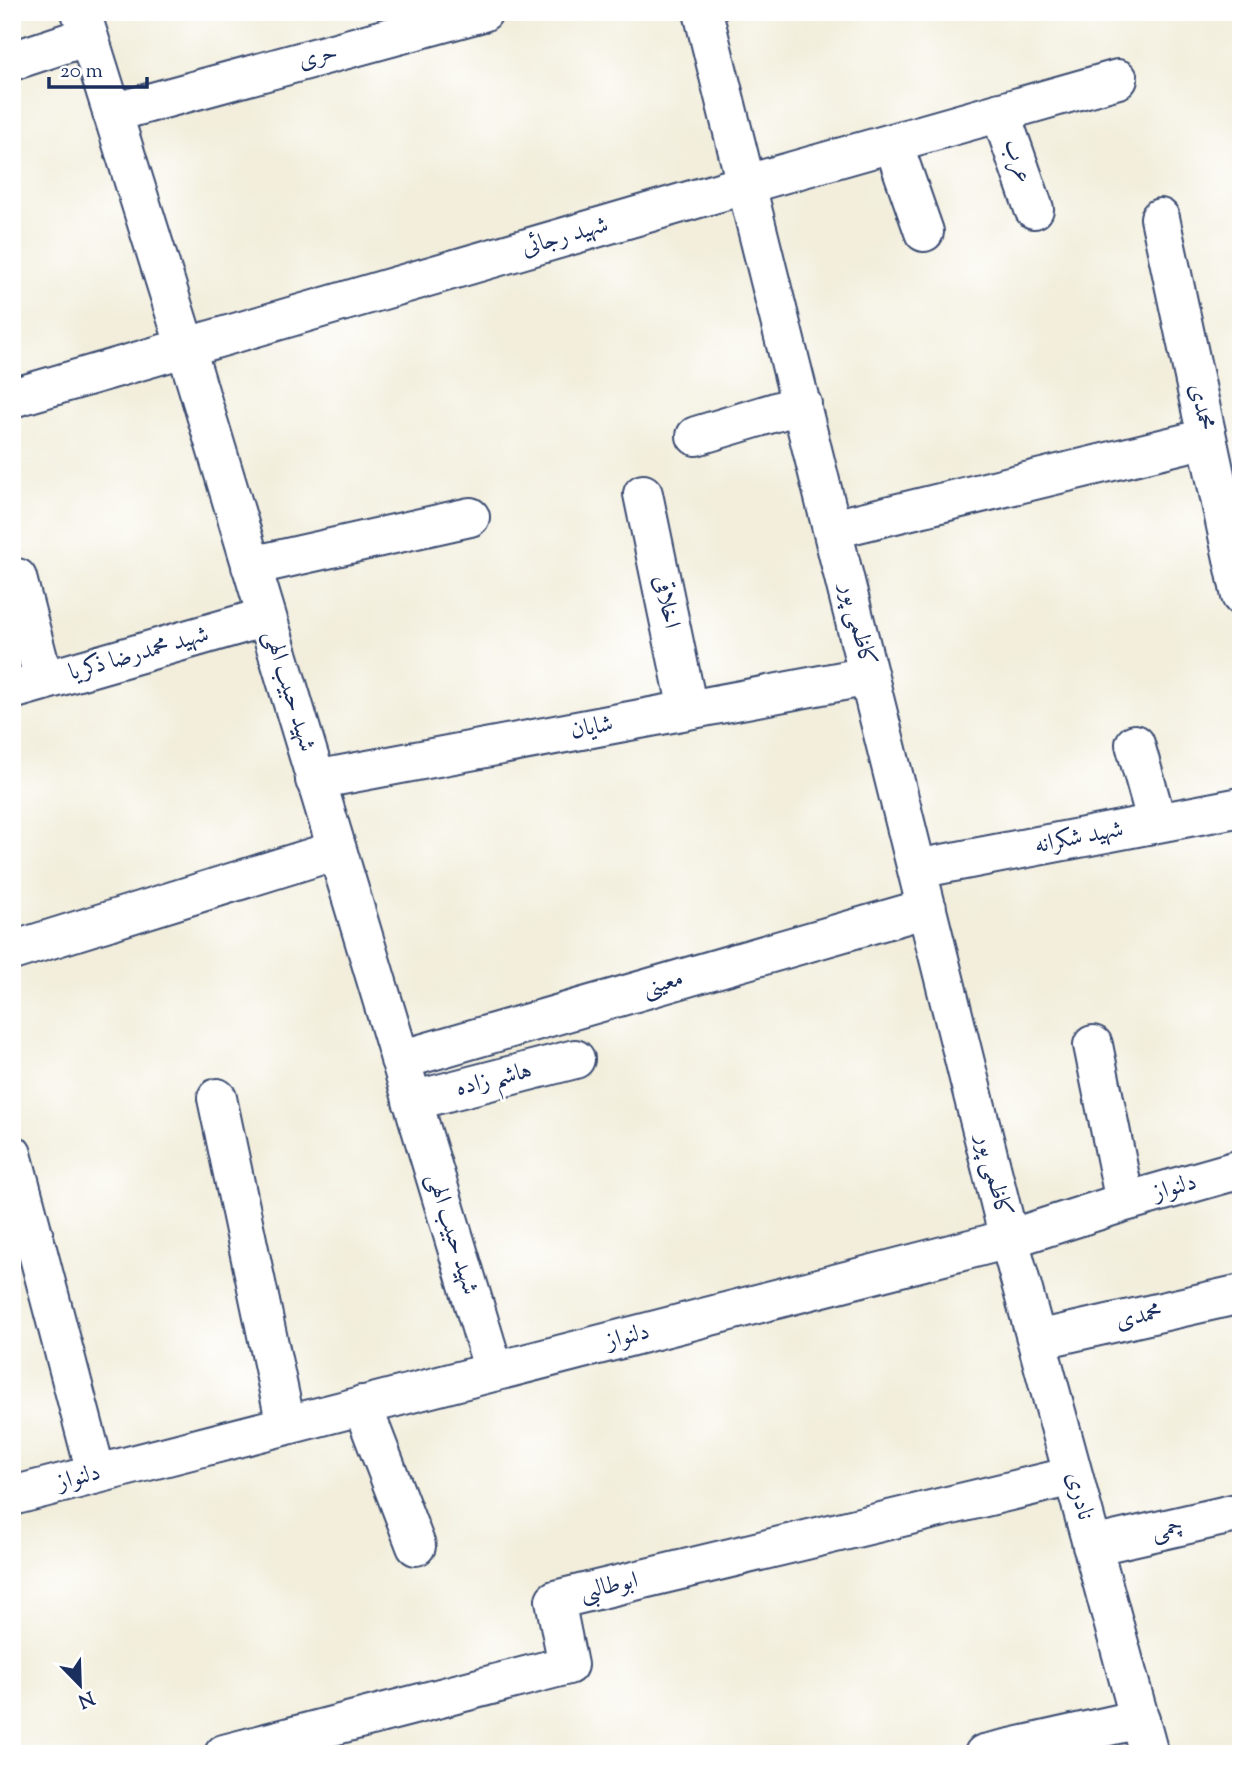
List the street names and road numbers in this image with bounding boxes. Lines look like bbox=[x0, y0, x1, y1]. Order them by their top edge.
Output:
street label: حری bbox=[295, 35, 341, 79]
street label: عرب bbox=[994, 134, 1040, 188]
street label: شهید رجائی bbox=[518, 208, 612, 266]
street label: محمدی bbox=[1179, 380, 1223, 434]
street label: اخلاقی bbox=[644, 572, 688, 632]
street label: کاظمی پور bbox=[830, 578, 884, 670]
street label: شهید محمدرضا ذکریا bbox=[65, 618, 213, 690]
street label: شهید حبیب الهی bbox=[254, 626, 324, 756]
street label: شایان bbox=[568, 707, 616, 749]
street label: شهید شکرانه bbox=[1032, 813, 1126, 863]
street label: معینی bbox=[638, 962, 688, 1006]
street label: هاشم زاده bbox=[452, 1054, 537, 1111]
street label: کاظمی پور bbox=[966, 1129, 1020, 1221]
street label: دلنواز bbox=[1147, 1166, 1201, 1211]
street label: شهید حبیب الهی bbox=[417, 1169, 487, 1299]
street label: محمدی bbox=[1112, 1295, 1166, 1339]
street label: دلنواز bbox=[601, 1315, 653, 1359]
street label: دلنواز bbox=[51, 1456, 105, 1501]
street label: نادری bbox=[1056, 1468, 1102, 1524]
street label: چمی bbox=[1148, 1509, 1186, 1549]
street label: ابوطالبی bbox=[577, 1564, 642, 1611]

